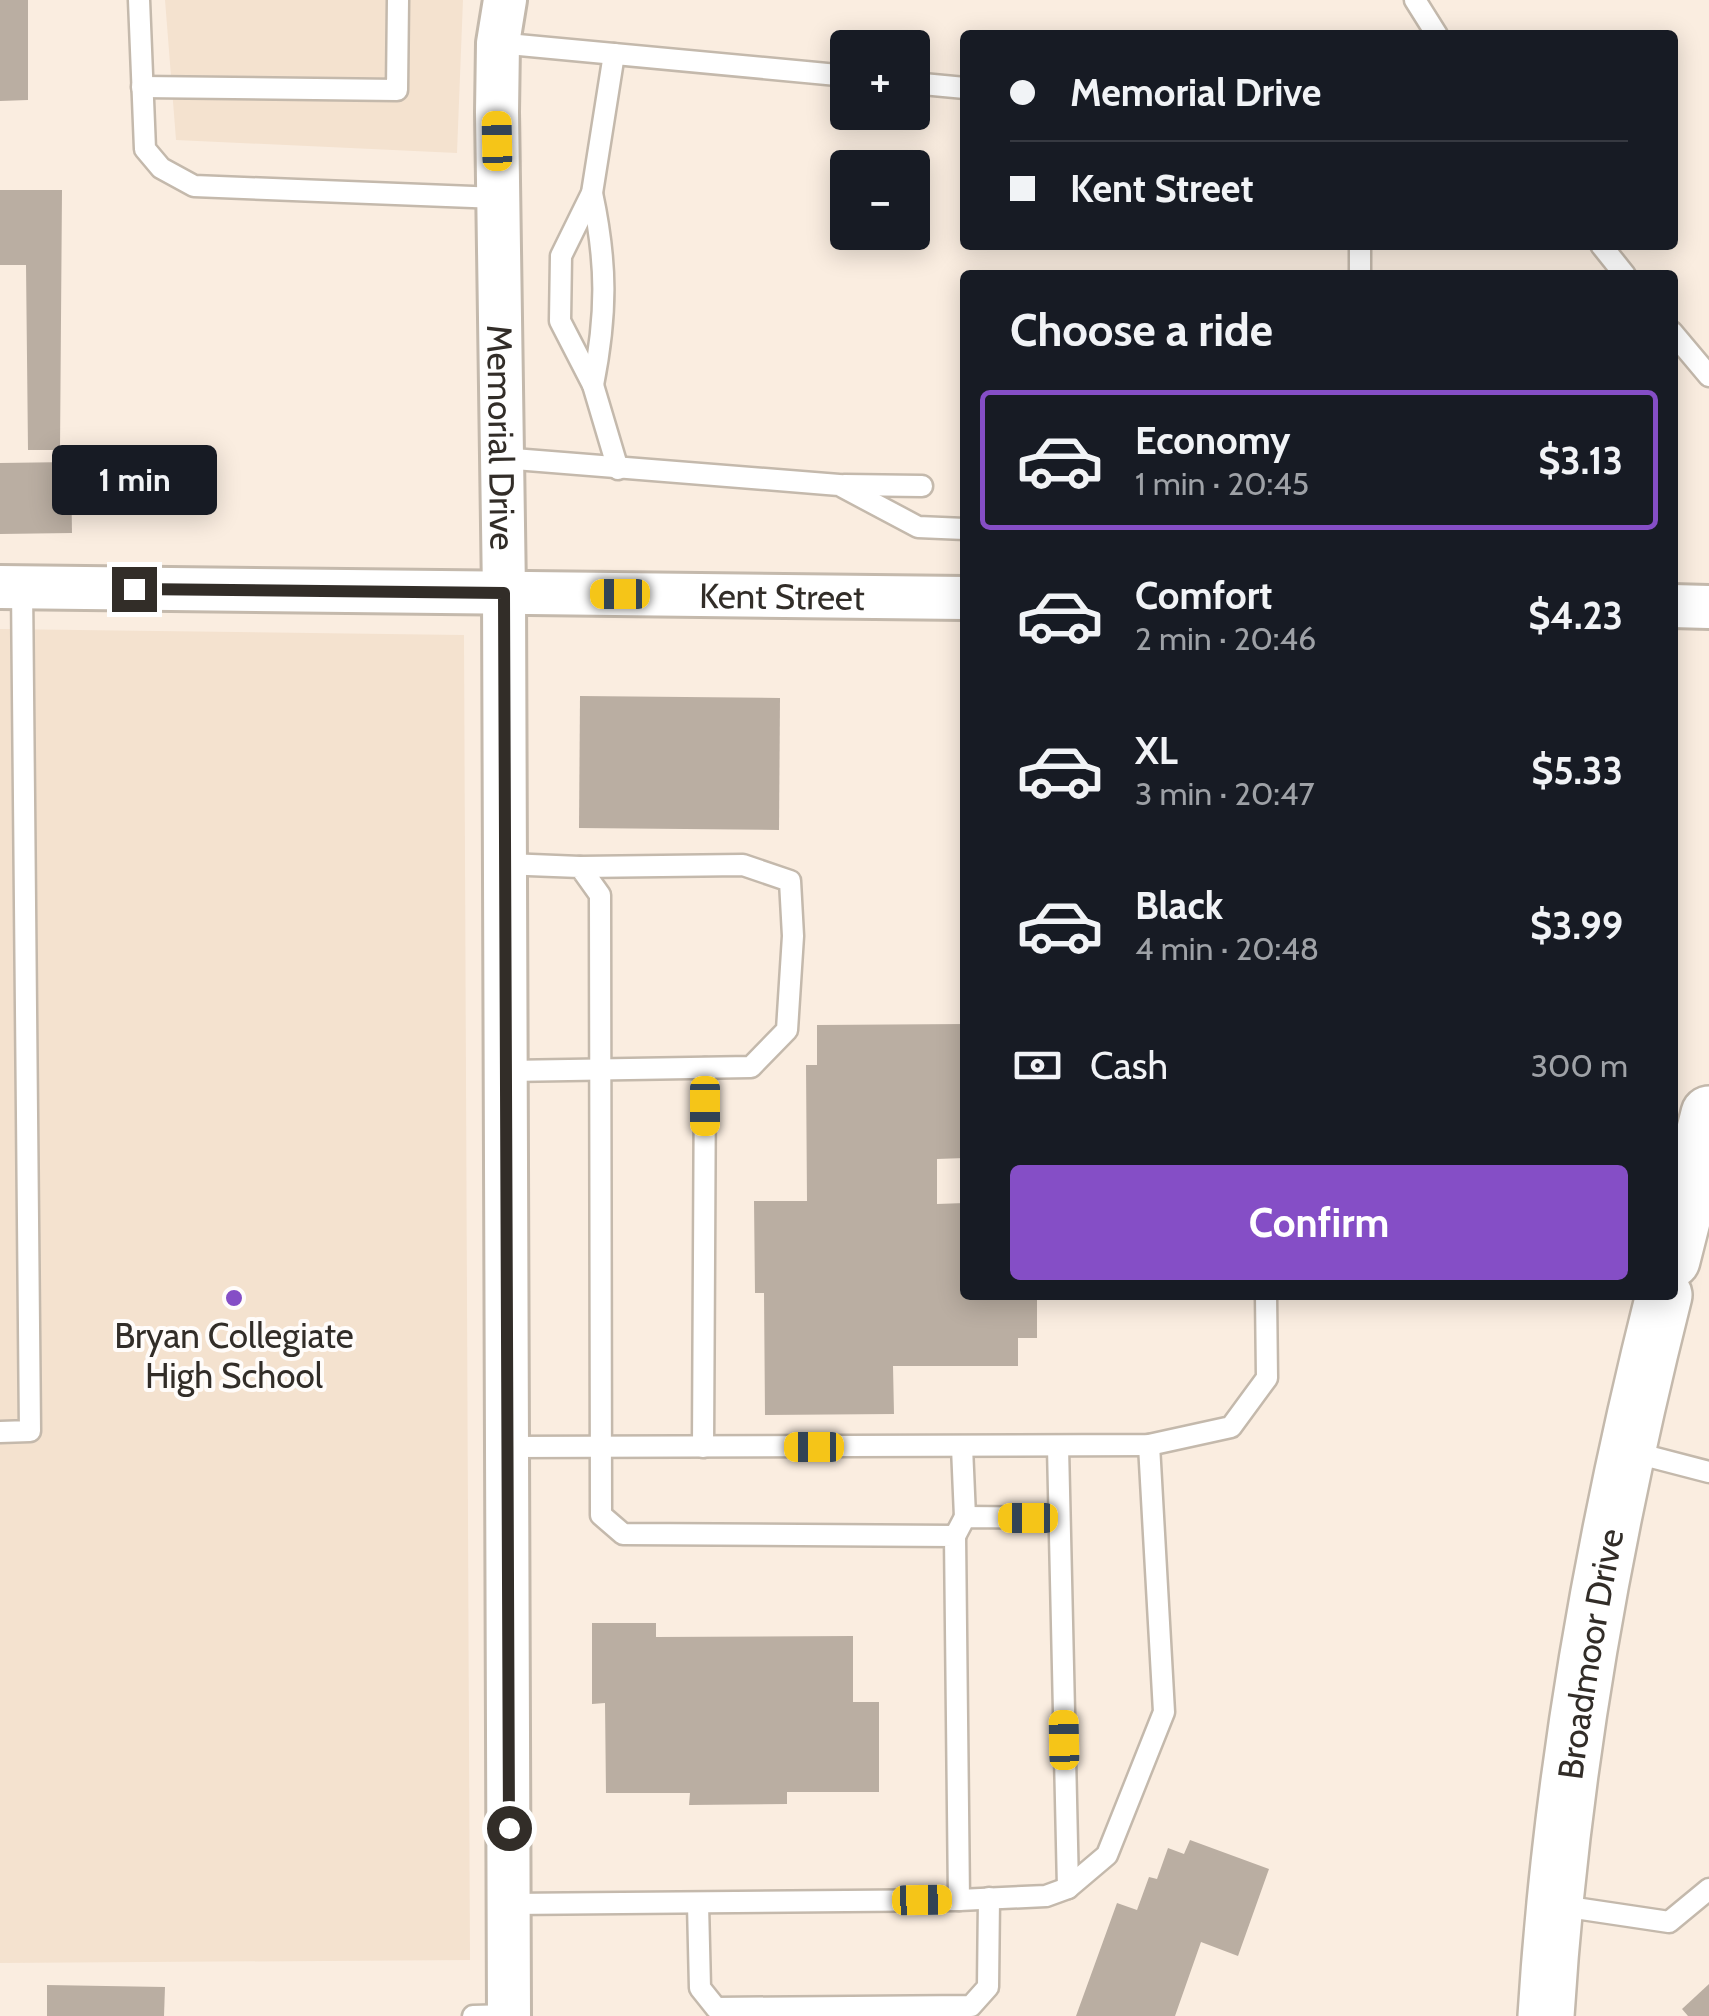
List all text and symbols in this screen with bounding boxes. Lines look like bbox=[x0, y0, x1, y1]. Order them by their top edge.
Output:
map controls bbox=[830, 30, 930, 250]
button: + bbox=[830, 30, 930, 130]
text: Memorial Drive bbox=[1070, 69, 1321, 116]
car bbox=[481, 111, 513, 171]
button: − bbox=[830, 150, 930, 250]
text: Kent Street bbox=[1070, 165, 1254, 212]
text: Choose a ride bbox=[1010, 303, 1273, 357]
street label: Memorial Drive bbox=[479, 324, 525, 551]
icon: car bbox=[1015, 415, 1105, 505]
text: Economy bbox=[1135, 417, 1290, 464]
text: $3.13 bbox=[1538, 437, 1623, 484]
callout: 1 min bbox=[52, 444, 216, 514]
text: 1 min bbox=[98, 460, 171, 499]
text: 1 min · 20:45 bbox=[1135, 464, 1309, 503]
route end bbox=[112, 567, 157, 612]
icon: car bbox=[1015, 570, 1105, 660]
text: Comfort bbox=[1135, 572, 1272, 619]
street label: Kent Street bbox=[699, 573, 865, 618]
car bbox=[590, 579, 650, 609]
text: $4.23 bbox=[1528, 592, 1623, 639]
text: 2 min · 20:46 bbox=[1135, 619, 1316, 658]
icon: car bbox=[1015, 725, 1105, 815]
text: XL bbox=[1135, 727, 1178, 774]
text: $5.33 bbox=[1531, 747, 1623, 794]
text: 3 min · 20:47 bbox=[1135, 774, 1315, 813]
icon: car bbox=[1015, 880, 1105, 970]
text: Black bbox=[1135, 882, 1223, 929]
text: $3.99 bbox=[1530, 902, 1623, 949]
text: 4 min · 20:48 bbox=[1135, 929, 1319, 968]
icon: cash bbox=[1010, 1038, 1065, 1093]
text: Cash bbox=[1090, 1042, 1168, 1089]
text: 300 m bbox=[1531, 1046, 1628, 1085]
car bbox=[690, 1076, 720, 1136]
button: Confirm bbox=[1010, 1165, 1628, 1280]
marker: Bryan Collegiate High School bbox=[223, 1287, 245, 1309]
place label: Bryan Collegiate High School bbox=[114, 1314, 354, 1397]
car bbox=[784, 1432, 844, 1462]
car bbox=[998, 1503, 1058, 1533]
street label: Broadmoor Drive bbox=[1548, 1525, 1632, 1782]
car bbox=[1048, 1710, 1080, 1770]
route start bbox=[487, 1806, 532, 1851]
car bbox=[892, 1884, 952, 1916]

